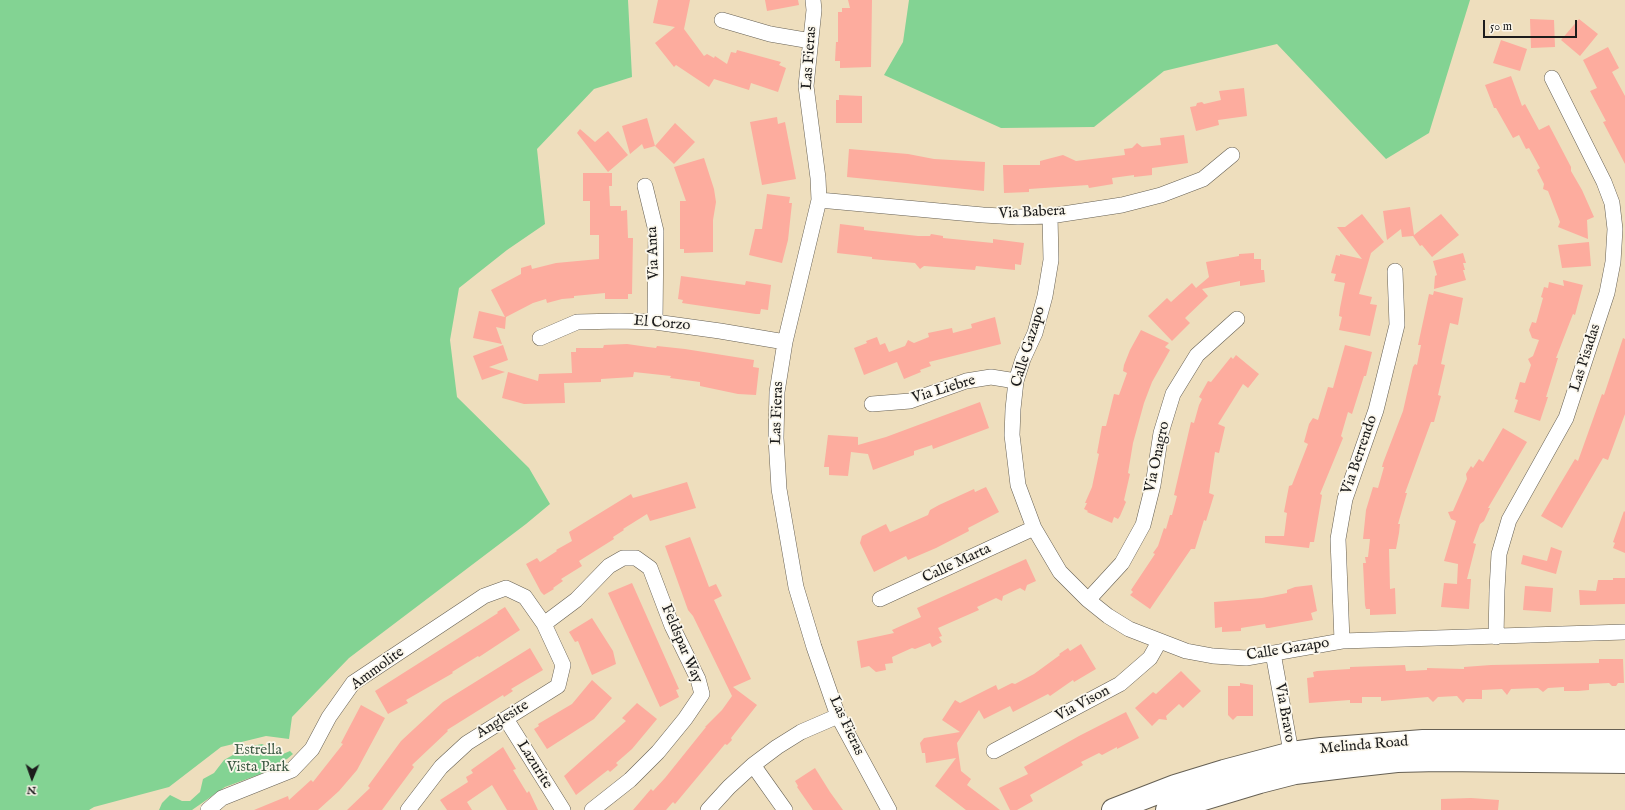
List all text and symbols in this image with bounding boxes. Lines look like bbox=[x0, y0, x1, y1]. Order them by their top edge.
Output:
scale bar bbox=[1485, 12, 1579, 38]
text: 50 m bbox=[1490, 19, 1512, 34]
street label: Las Fieras bbox=[799, 26, 821, 90]
street label: Via Babera bbox=[998, 202, 1066, 224]
street label: Via Anta bbox=[644, 226, 664, 280]
street label: Calle Gazapo bbox=[1008, 304, 1050, 390]
street label: El Corzo bbox=[633, 313, 691, 335]
street label: Las Pisadas bbox=[1567, 322, 1605, 394]
street label: Via Liebre bbox=[910, 372, 978, 408]
street label: Las Fieras bbox=[768, 381, 788, 445]
street label: Via Berrendo bbox=[1338, 413, 1382, 497]
street label: Via Onagro bbox=[1142, 420, 1174, 494]
street label: Calle Marta bbox=[920, 540, 994, 588]
street label: Feldspar Way bbox=[656, 602, 706, 686]
street label: Calle Gazapo bbox=[1245, 635, 1331, 665]
street label: Ammolite bbox=[348, 644, 408, 694]
street label: Via Vison bbox=[1053, 682, 1113, 726]
street label: Via Bravo bbox=[1270, 682, 1298, 744]
street label: Las Fieras bbox=[824, 694, 868, 758]
street label: Anglesite bbox=[473, 697, 533, 743]
street label: Melinda Road bbox=[1319, 733, 1409, 759]
street label: Lazurite bbox=[512, 738, 556, 792]
park label: Estrella Vista Park bbox=[227, 742, 289, 777]
north arrow bbox=[12, 758, 52, 798]
text: N bbox=[27, 783, 37, 797]

